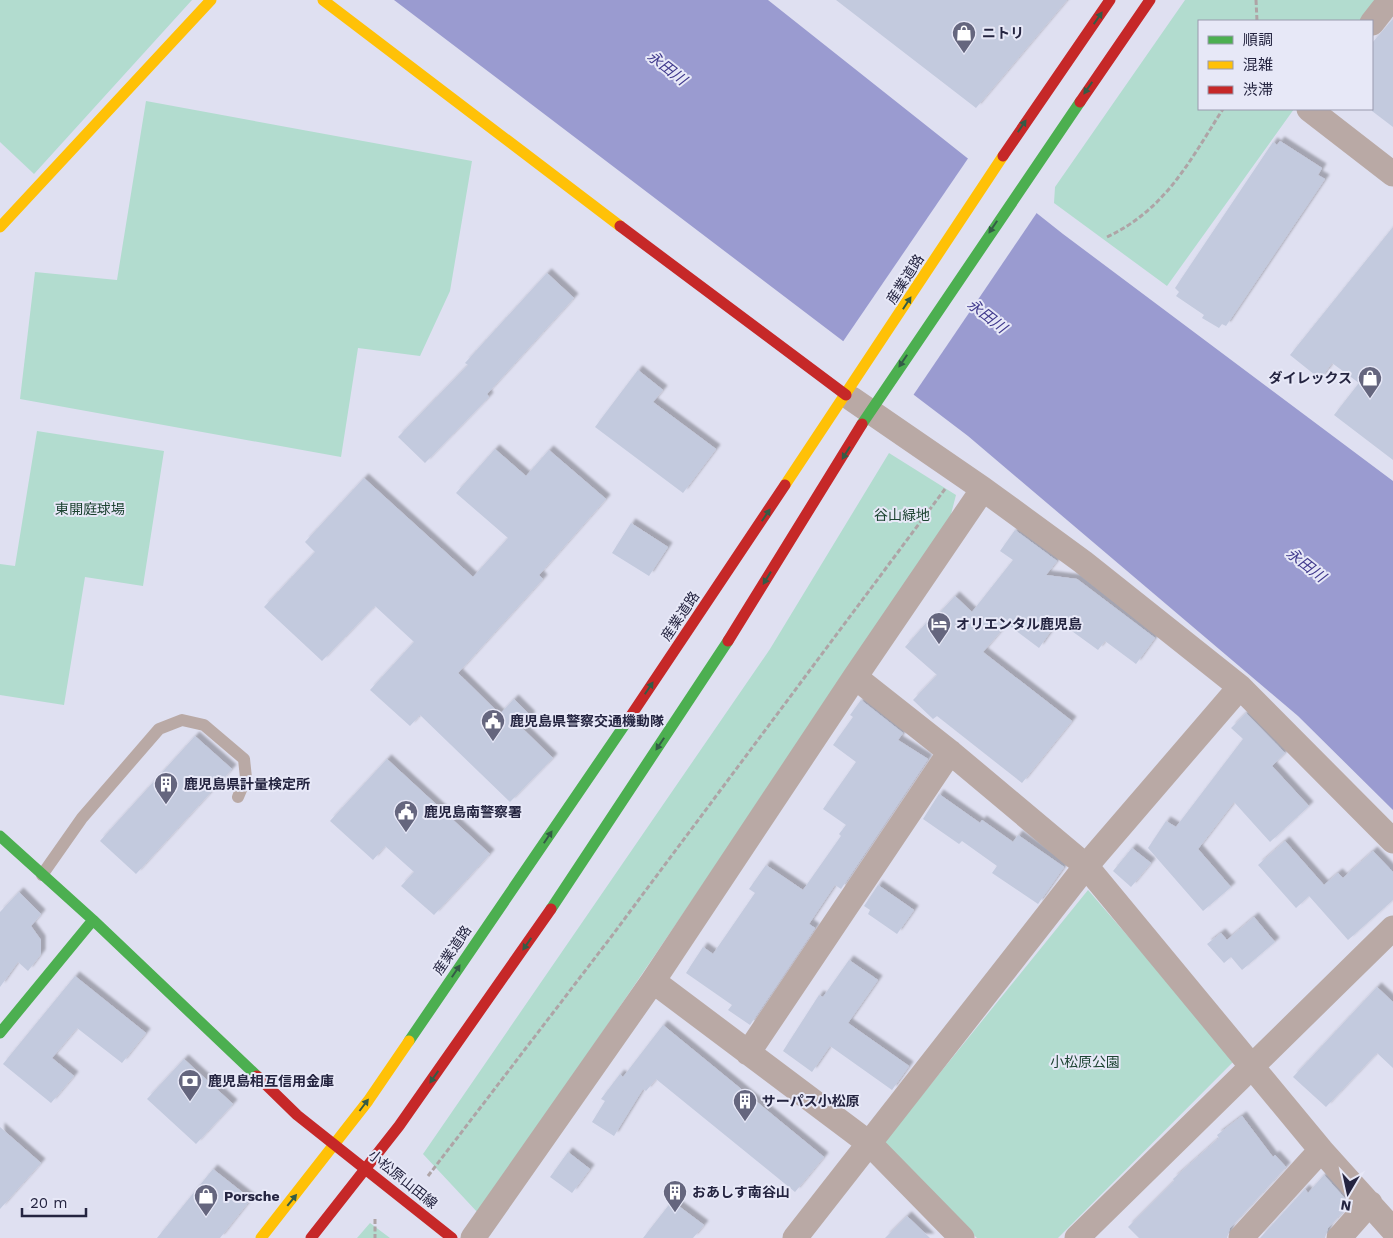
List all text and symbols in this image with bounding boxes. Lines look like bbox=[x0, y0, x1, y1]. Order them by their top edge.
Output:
one-way arrow bbox=[1092, 12, 1103, 25]
shop icon: ニトリ bbox=[951, 20, 977, 54]
legend bbox=[1198, 20, 1373, 110]
place label: ニトリ bbox=[982, 25, 1024, 41]
text: 順調 bbox=[1243, 31, 1273, 49]
water label: 永田川 bbox=[644, 47, 692, 90]
text: 混雑 bbox=[1243, 56, 1273, 74]
one-way arrow bbox=[1083, 81, 1093, 95]
text: 渋滞 bbox=[1243, 81, 1273, 99]
one-way arrow bbox=[1018, 120, 1027, 133]
one-way arrow bbox=[988, 220, 998, 233]
street label: 産業道路 bbox=[883, 251, 927, 307]
water label: 永田川 bbox=[964, 295, 1012, 338]
one-way arrow bbox=[902, 296, 912, 309]
one-way arrow bbox=[898, 355, 907, 368]
shop icon: ダイレックス bbox=[1357, 365, 1383, 399]
place label: ダイレックス bbox=[1268, 370, 1352, 386]
one-way arrow bbox=[841, 447, 850, 460]
park label: 東開庭球場 bbox=[55, 501, 125, 517]
park label: 谷山緑地 bbox=[874, 507, 930, 523]
one-way arrow bbox=[761, 508, 771, 521]
water label: 永田川 bbox=[1283, 544, 1331, 587]
one-way arrow bbox=[762, 571, 771, 584]
street label: 産業道路 bbox=[658, 588, 702, 644]
hotel icon: オリエンタル鹿児島 bbox=[926, 611, 952, 645]
place label: オリエンタル鹿児島 bbox=[956, 616, 1082, 632]
one-way arrow bbox=[644, 681, 654, 695]
public building icon: 鹿児島県警察交通機動隊 bbox=[480, 708, 506, 742]
place label: 鹿児島県警察交通機動隊 bbox=[510, 713, 664, 729]
one-way arrow bbox=[655, 738, 665, 751]
building icon: 鹿児島県計量検定所 bbox=[153, 771, 179, 805]
place label: 鹿児島県計量検定所 bbox=[184, 776, 310, 792]
public building icon: 鹿児島南警察署 bbox=[393, 799, 419, 833]
place label: 鹿児島南警察署 bbox=[424, 804, 522, 820]
one-way arrow bbox=[543, 830, 553, 844]
street label: 産業道路 bbox=[430, 922, 474, 978]
one-way arrow bbox=[522, 937, 532, 950]
one-way arrow bbox=[451, 964, 461, 978]
park label: 小松原公園 bbox=[1050, 1054, 1120, 1070]
bank icon: 鹿児島相互信用金庫 bbox=[177, 1068, 203, 1102]
one-way arrow bbox=[429, 1070, 439, 1084]
place label: 鹿児島相互信用金庫 bbox=[208, 1073, 334, 1089]
building icon: サーパス小松原 bbox=[732, 1088, 758, 1122]
place label: サーパス小松原 bbox=[762, 1093, 860, 1109]
one-way arrow bbox=[359, 1099, 370, 1112]
street label: 小松原山田線 bbox=[365, 1146, 441, 1212]
north arrow bbox=[1323, 1168, 1373, 1218]
building icon: おあしす南谷山 bbox=[662, 1179, 688, 1213]
shop icon: Porsche bbox=[193, 1183, 219, 1217]
place label: おあしす南谷山 bbox=[692, 1184, 790, 1200]
scale bar bbox=[22, 1186, 86, 1218]
place label: Porsche bbox=[224, 1188, 280, 1204]
text: 20 m bbox=[30, 1194, 68, 1212]
one-way arrow bbox=[286, 1194, 297, 1207]
text: N bbox=[1340, 1197, 1352, 1215]

